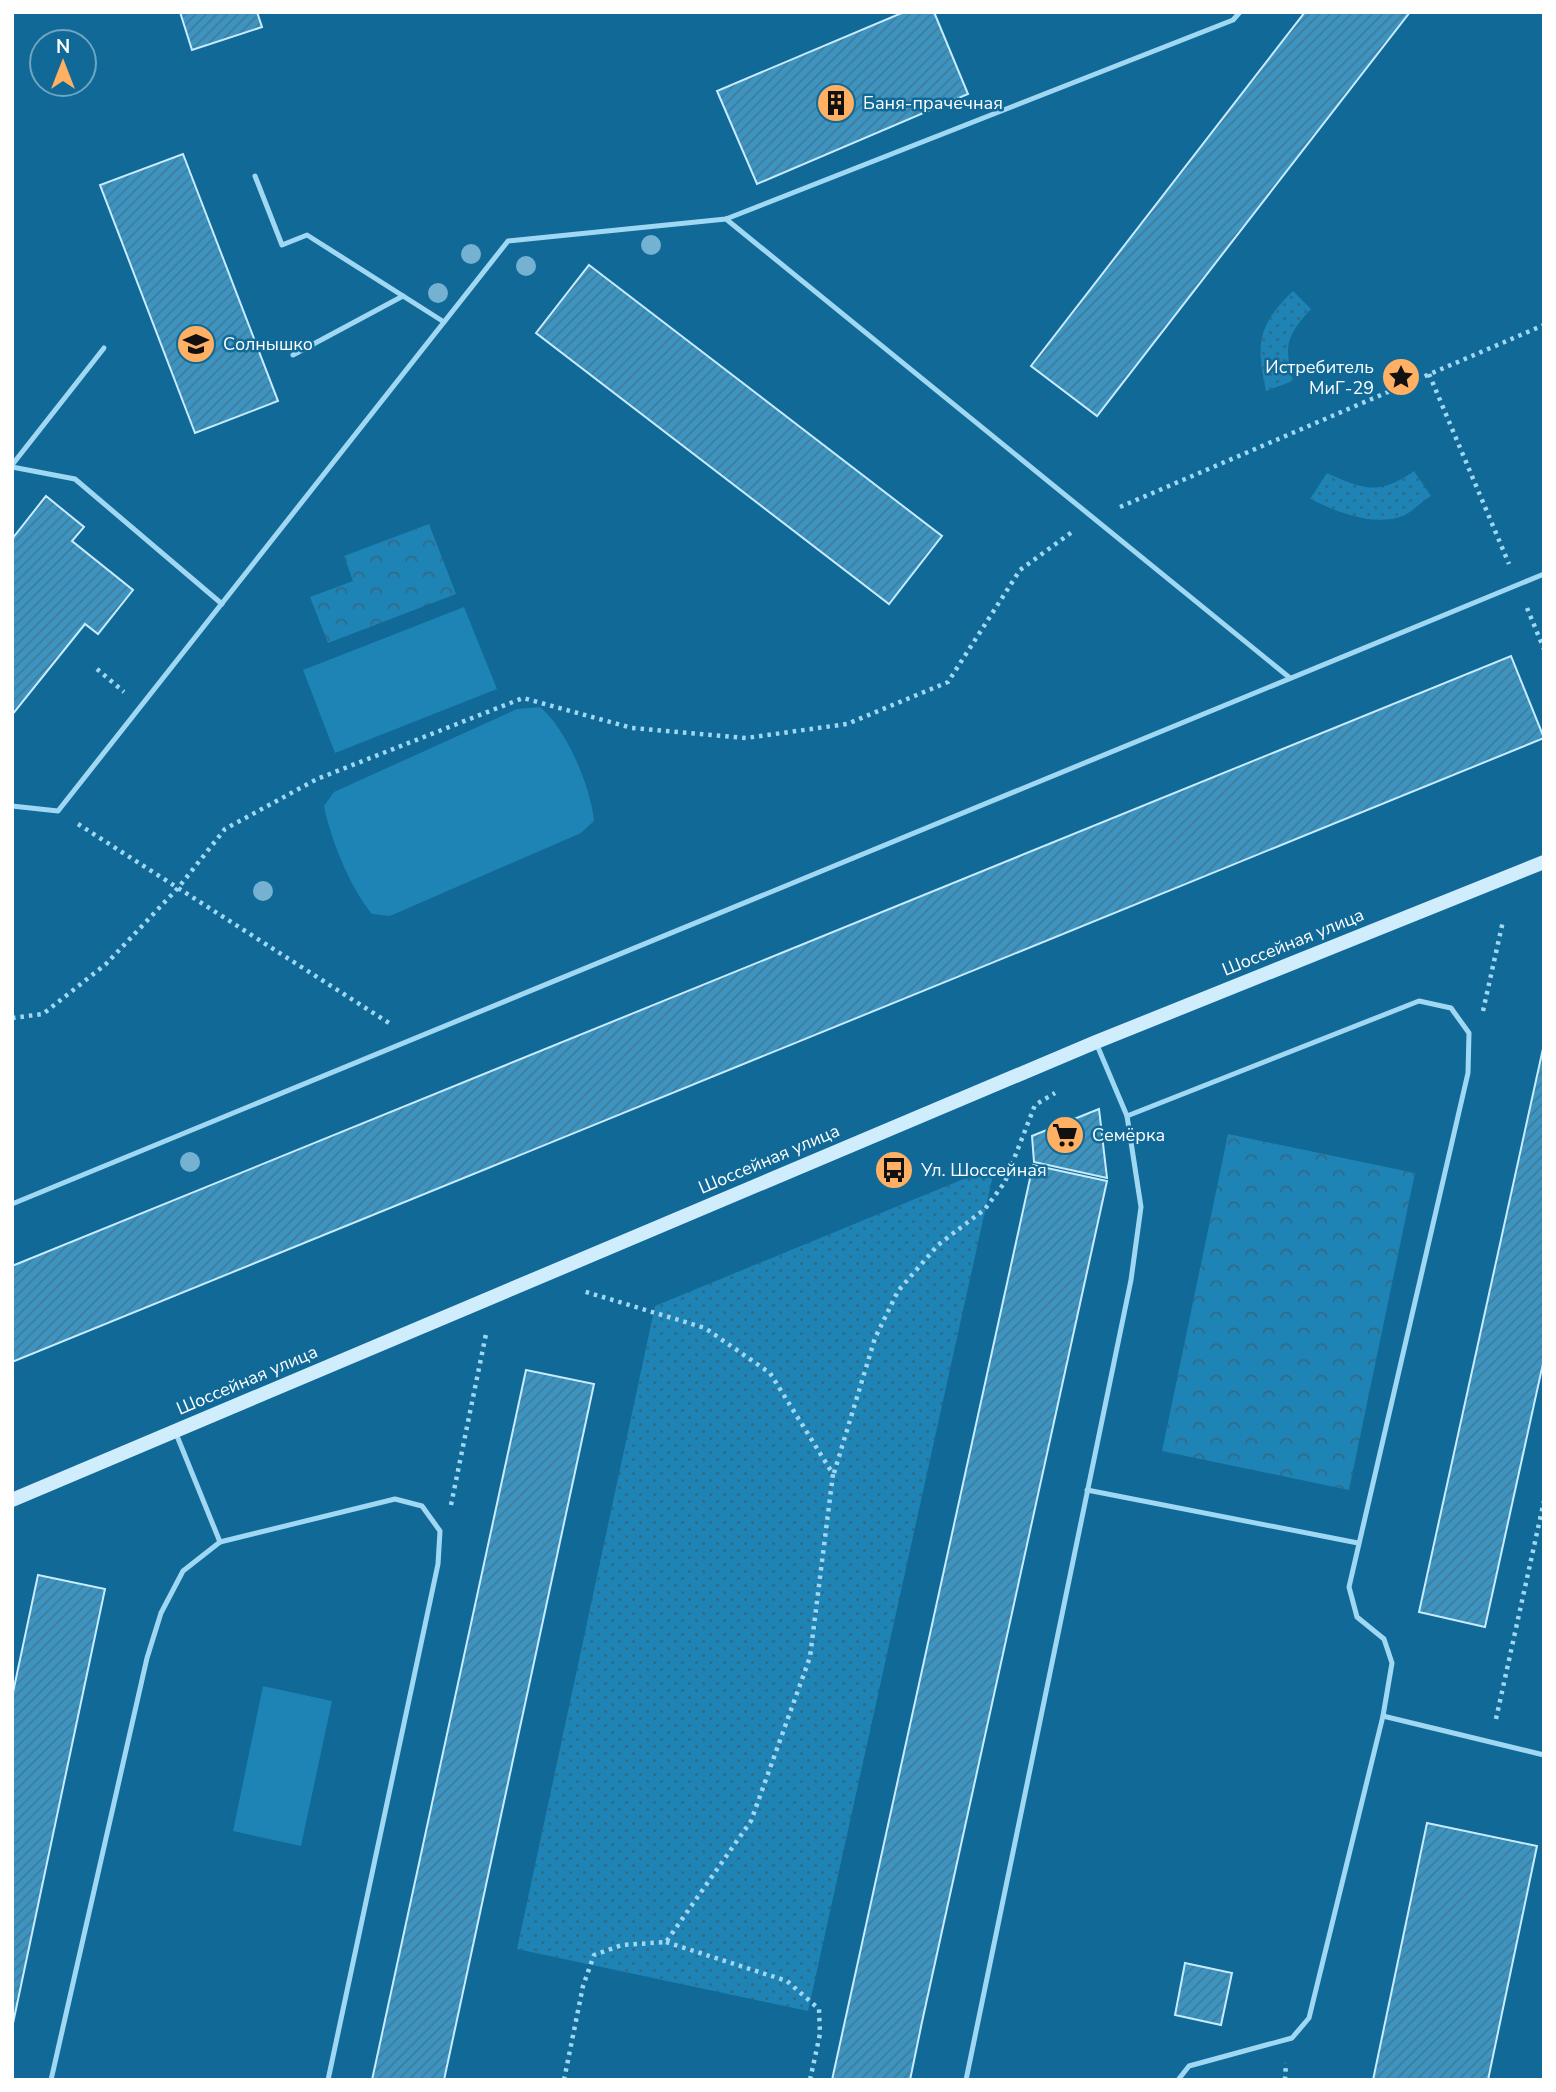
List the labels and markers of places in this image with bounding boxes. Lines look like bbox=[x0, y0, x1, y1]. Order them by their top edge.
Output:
building icon: Баня-прачечная bbox=[815, 82, 857, 124]
place label: Баня-прачечная bbox=[863, 91, 1003, 115]
school or university icon: Солнышко bbox=[175, 323, 217, 365]
place label: Солнышко bbox=[223, 332, 313, 356]
place label: Истребитель МиГ-29 bbox=[1265, 355, 1374, 400]
place icon: Истребитель МиГ-29 bbox=[1380, 356, 1422, 398]
supermarket icon: Семёрка bbox=[1044, 1114, 1086, 1156]
place label: Семёрка bbox=[1092, 1123, 1165, 1147]
bus stop icon: Ул. Шоссейная bbox=[873, 1149, 915, 1191]
place label: Ул. Шоссейная bbox=[920, 1158, 1047, 1182]

